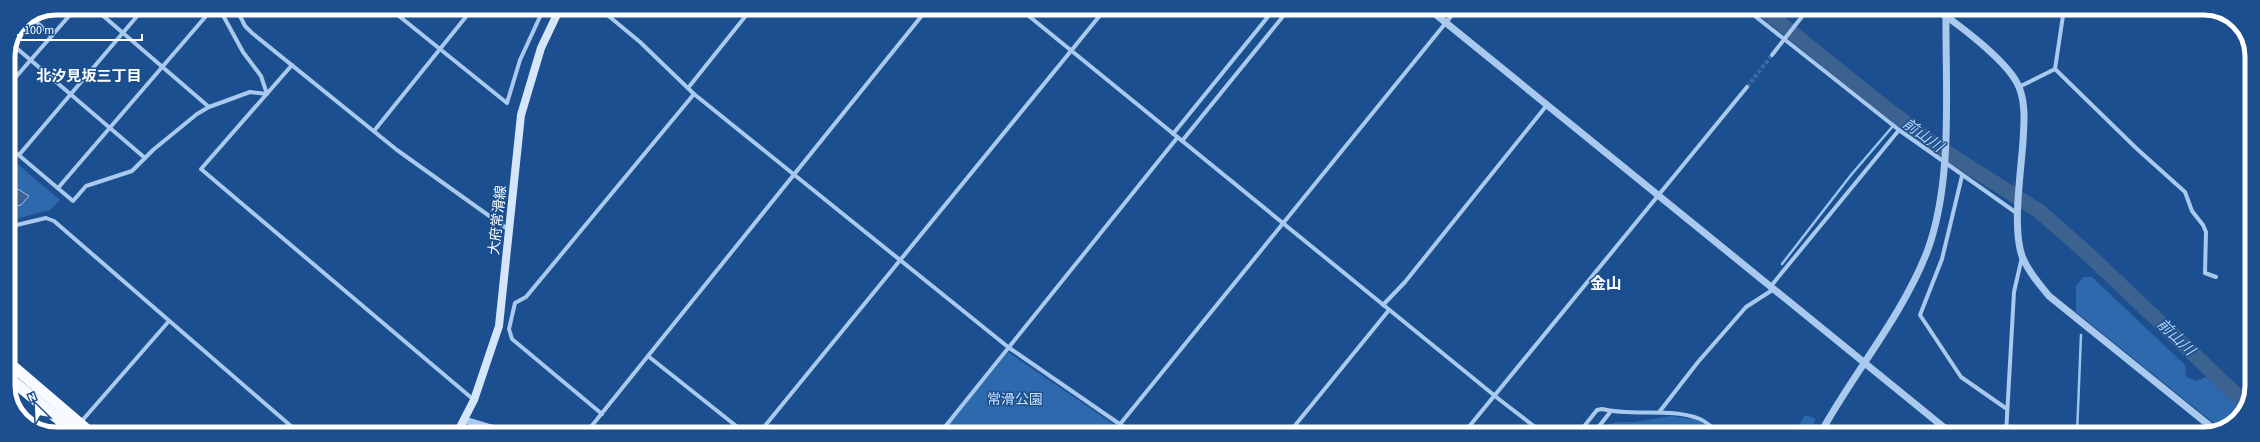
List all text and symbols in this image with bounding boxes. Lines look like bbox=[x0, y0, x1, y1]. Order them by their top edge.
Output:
scale bar bbox=[18, 16, 142, 42]
text: 100 m bbox=[24, 22, 54, 39]
district label: 北汐見坂三丁目 bbox=[36, 66, 142, 87]
water label: 前山川 bbox=[1898, 114, 1949, 158]
street label: 大府常滑線 bbox=[484, 184, 512, 256]
district label: 金山 bbox=[1590, 273, 1622, 295]
water label: 前山川 bbox=[2152, 314, 2201, 362]
north arrow bbox=[16, 386, 56, 426]
text: N bbox=[26, 389, 39, 406]
park label: 常滑公園 bbox=[987, 390, 1043, 410]

